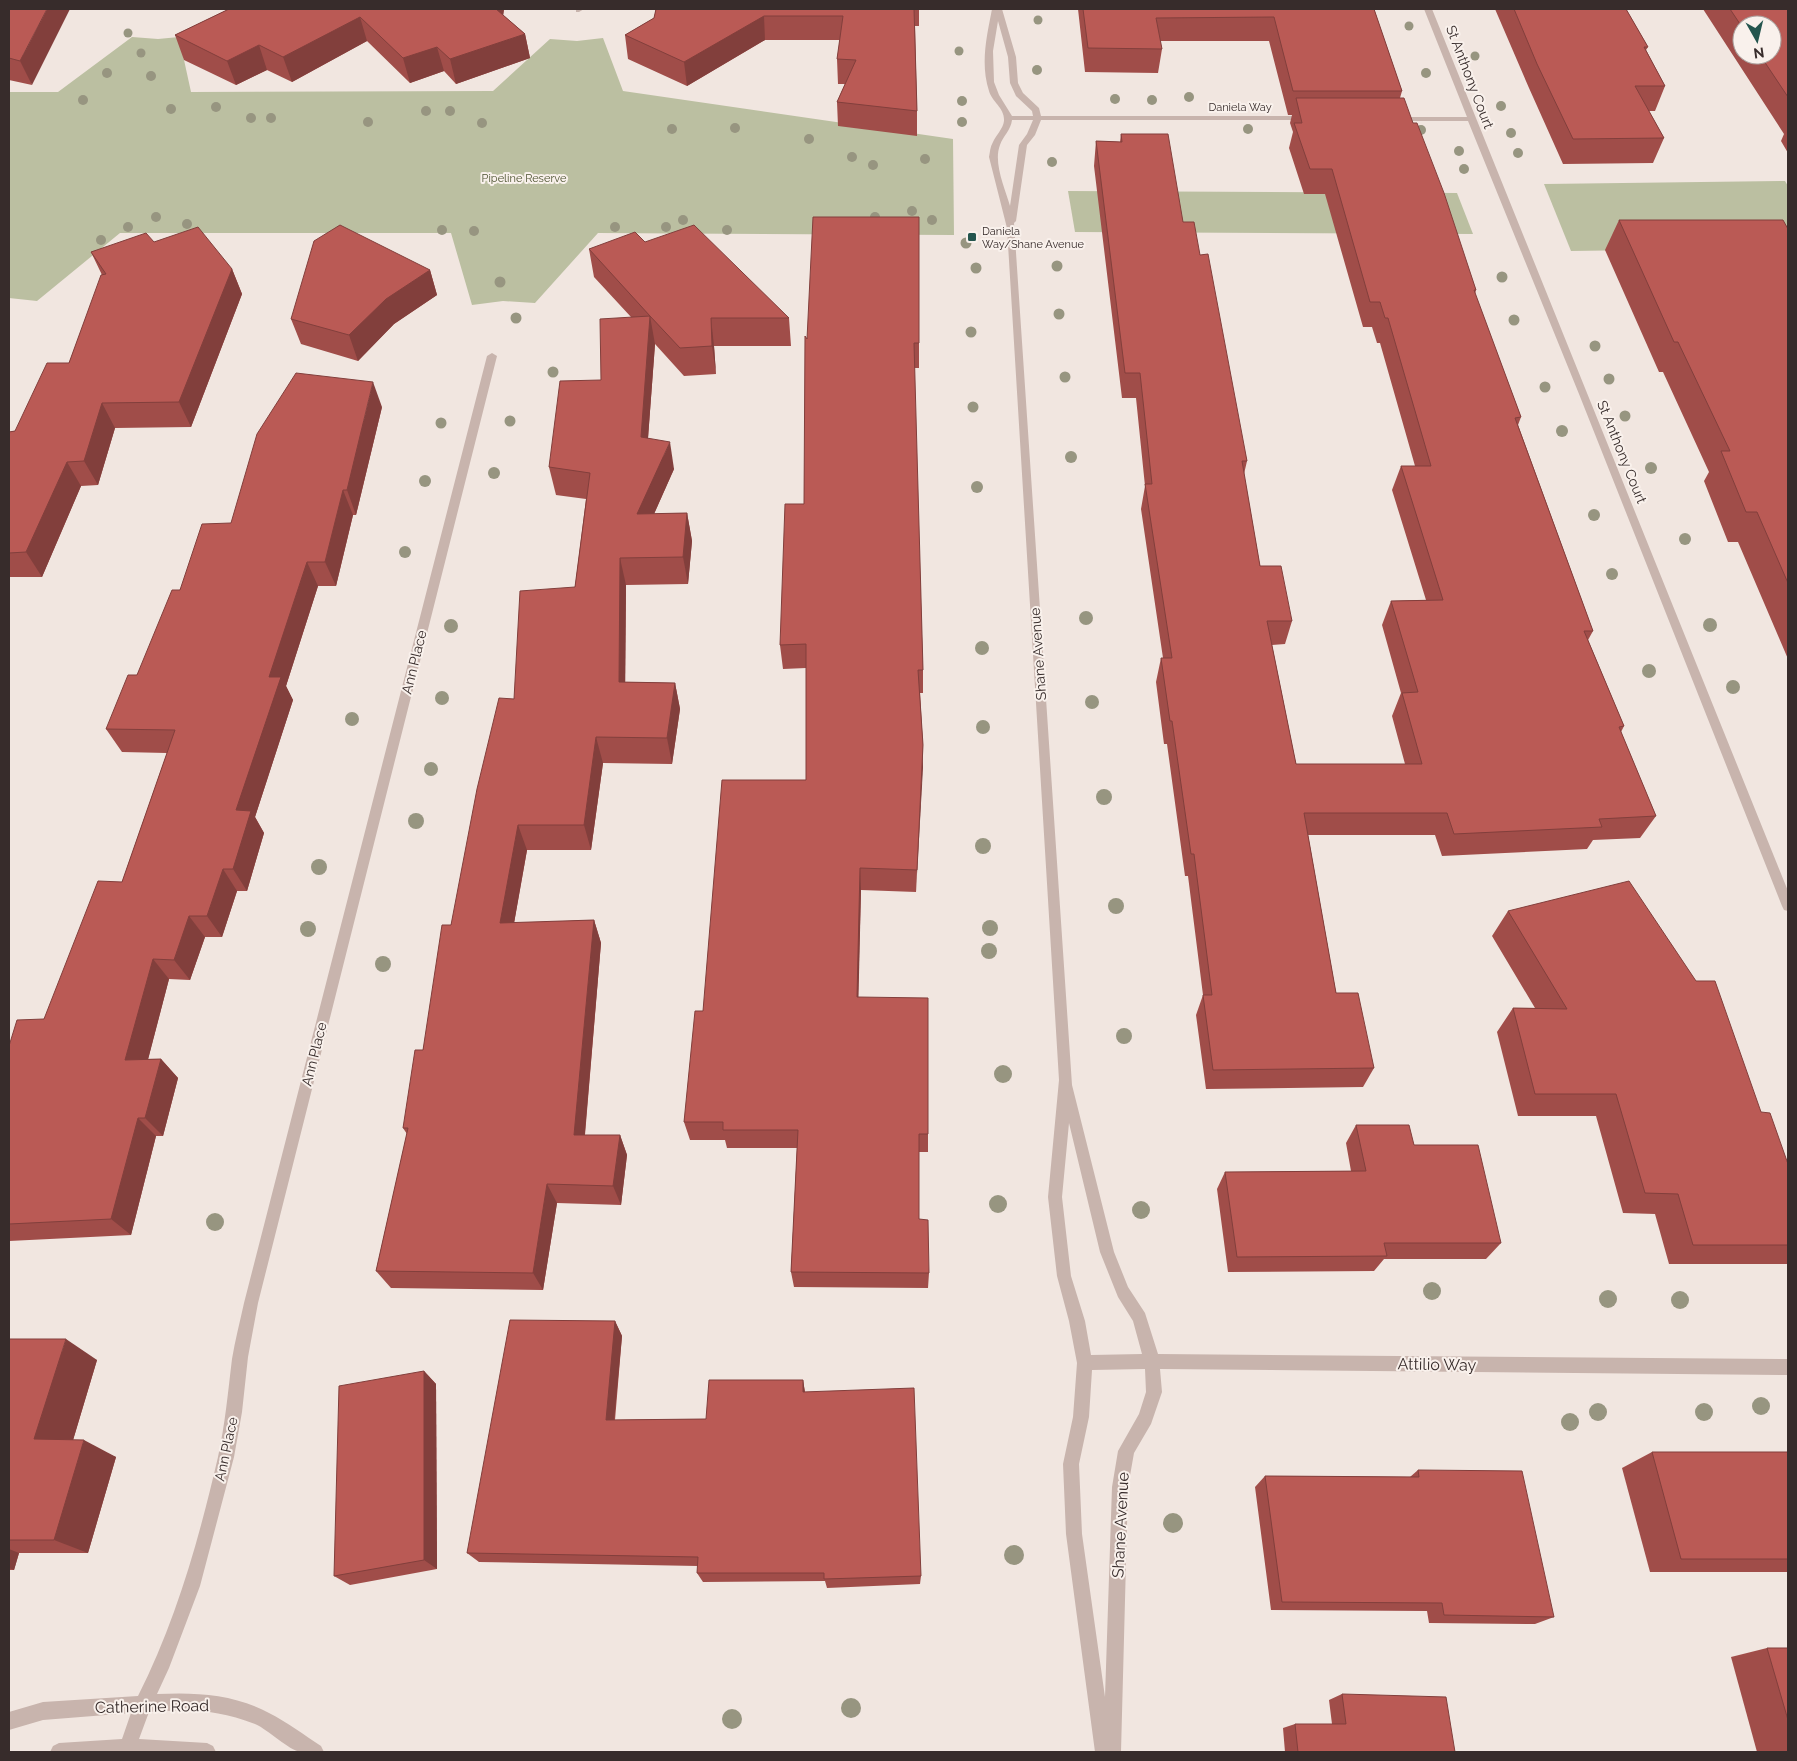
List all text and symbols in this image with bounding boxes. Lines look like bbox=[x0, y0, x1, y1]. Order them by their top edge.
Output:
north arrow bbox=[1732, 15, 1782, 65]
street label: St Anthony Court bbox=[1443, 23, 1497, 131]
text: N bbox=[1752, 44, 1765, 62]
street label: Daniela Way bbox=[1208, 101, 1272, 114]
park label: Pipeline Reserve bbox=[482, 172, 567, 185]
place label: Daniela Way/Shane Avenue bbox=[982, 225, 1084, 251]
marker: Daniela Way/Shane Avenue bbox=[966, 231, 978, 243]
street label: St Anthony Court bbox=[1594, 398, 1650, 506]
street label: Shane Avenue bbox=[1027, 607, 1049, 701]
street label: Ann Place bbox=[398, 628, 430, 696]
street label: Ann Place bbox=[298, 1020, 330, 1088]
street label: Attilio Way bbox=[1398, 1354, 1477, 1375]
street label: Ann Place bbox=[211, 1415, 241, 1483]
street label: Shane Avenue bbox=[1108, 1471, 1133, 1579]
street label: Catherine Road bbox=[95, 1696, 209, 1717]

